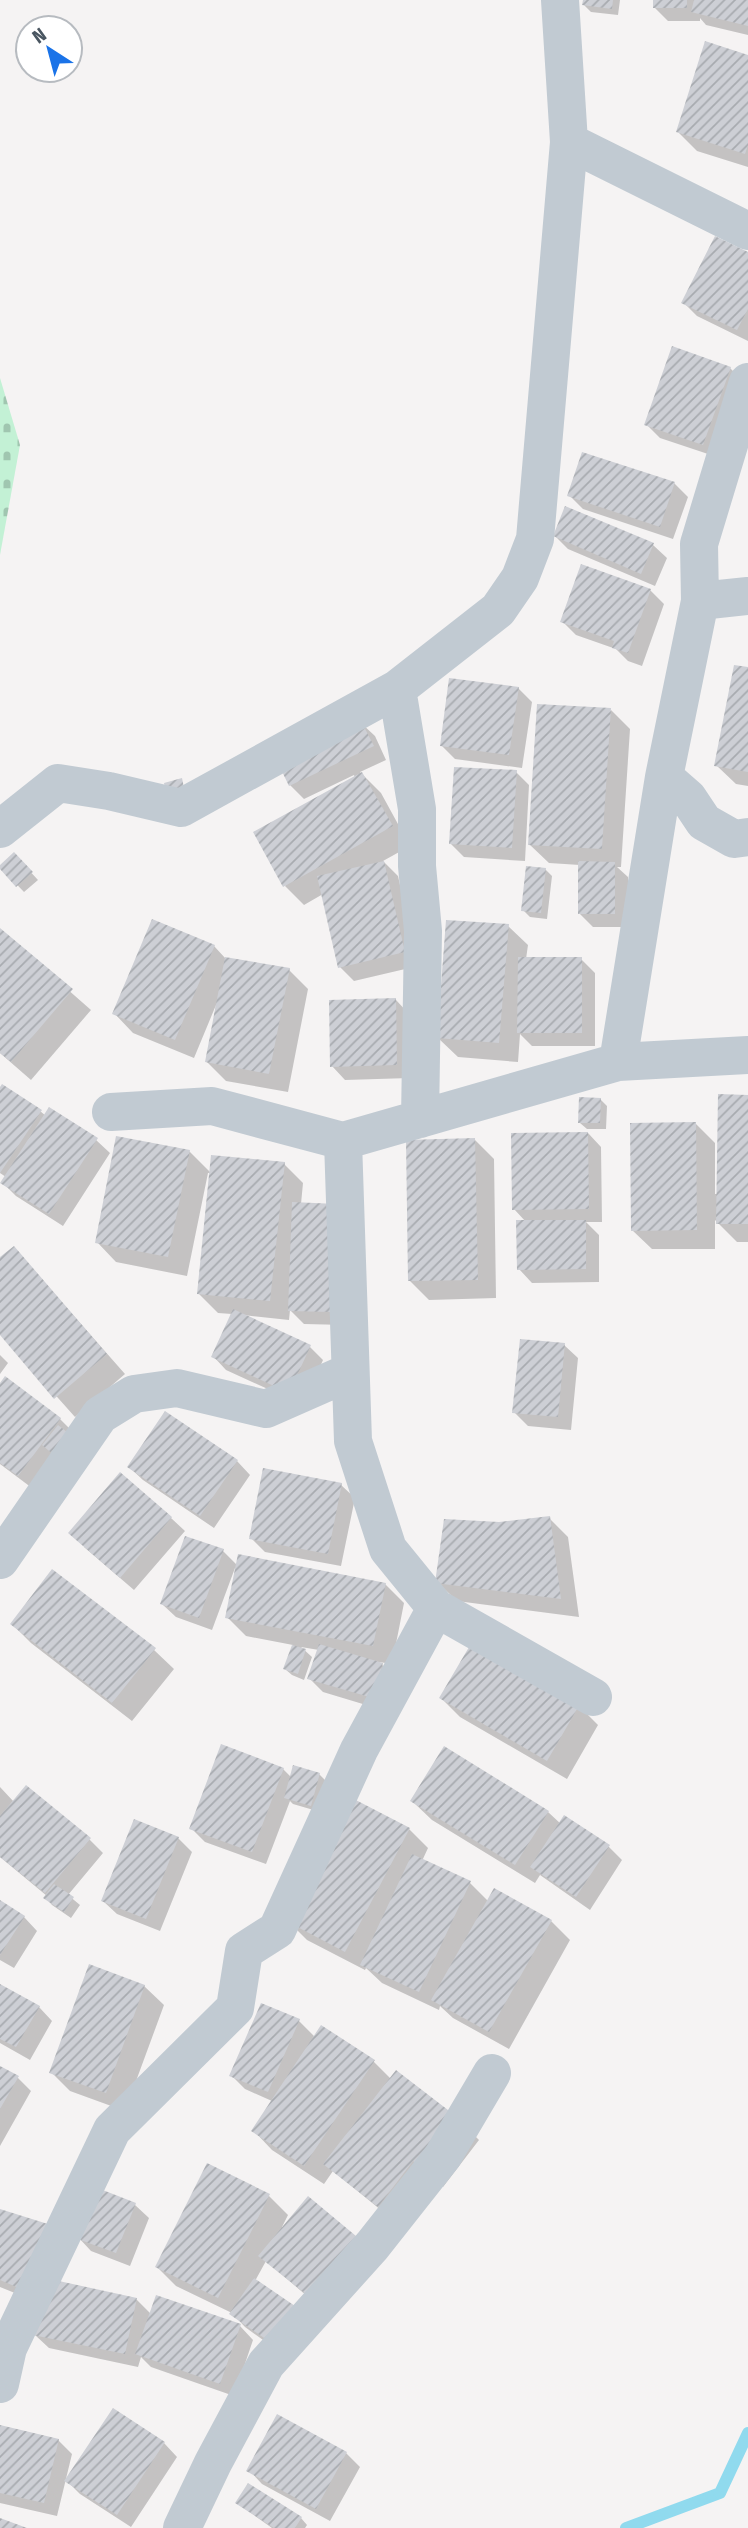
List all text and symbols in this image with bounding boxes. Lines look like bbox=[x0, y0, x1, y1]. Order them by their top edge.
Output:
north arrow bbox=[14, 14, 84, 84]
text: N bbox=[28, 23, 51, 48]

